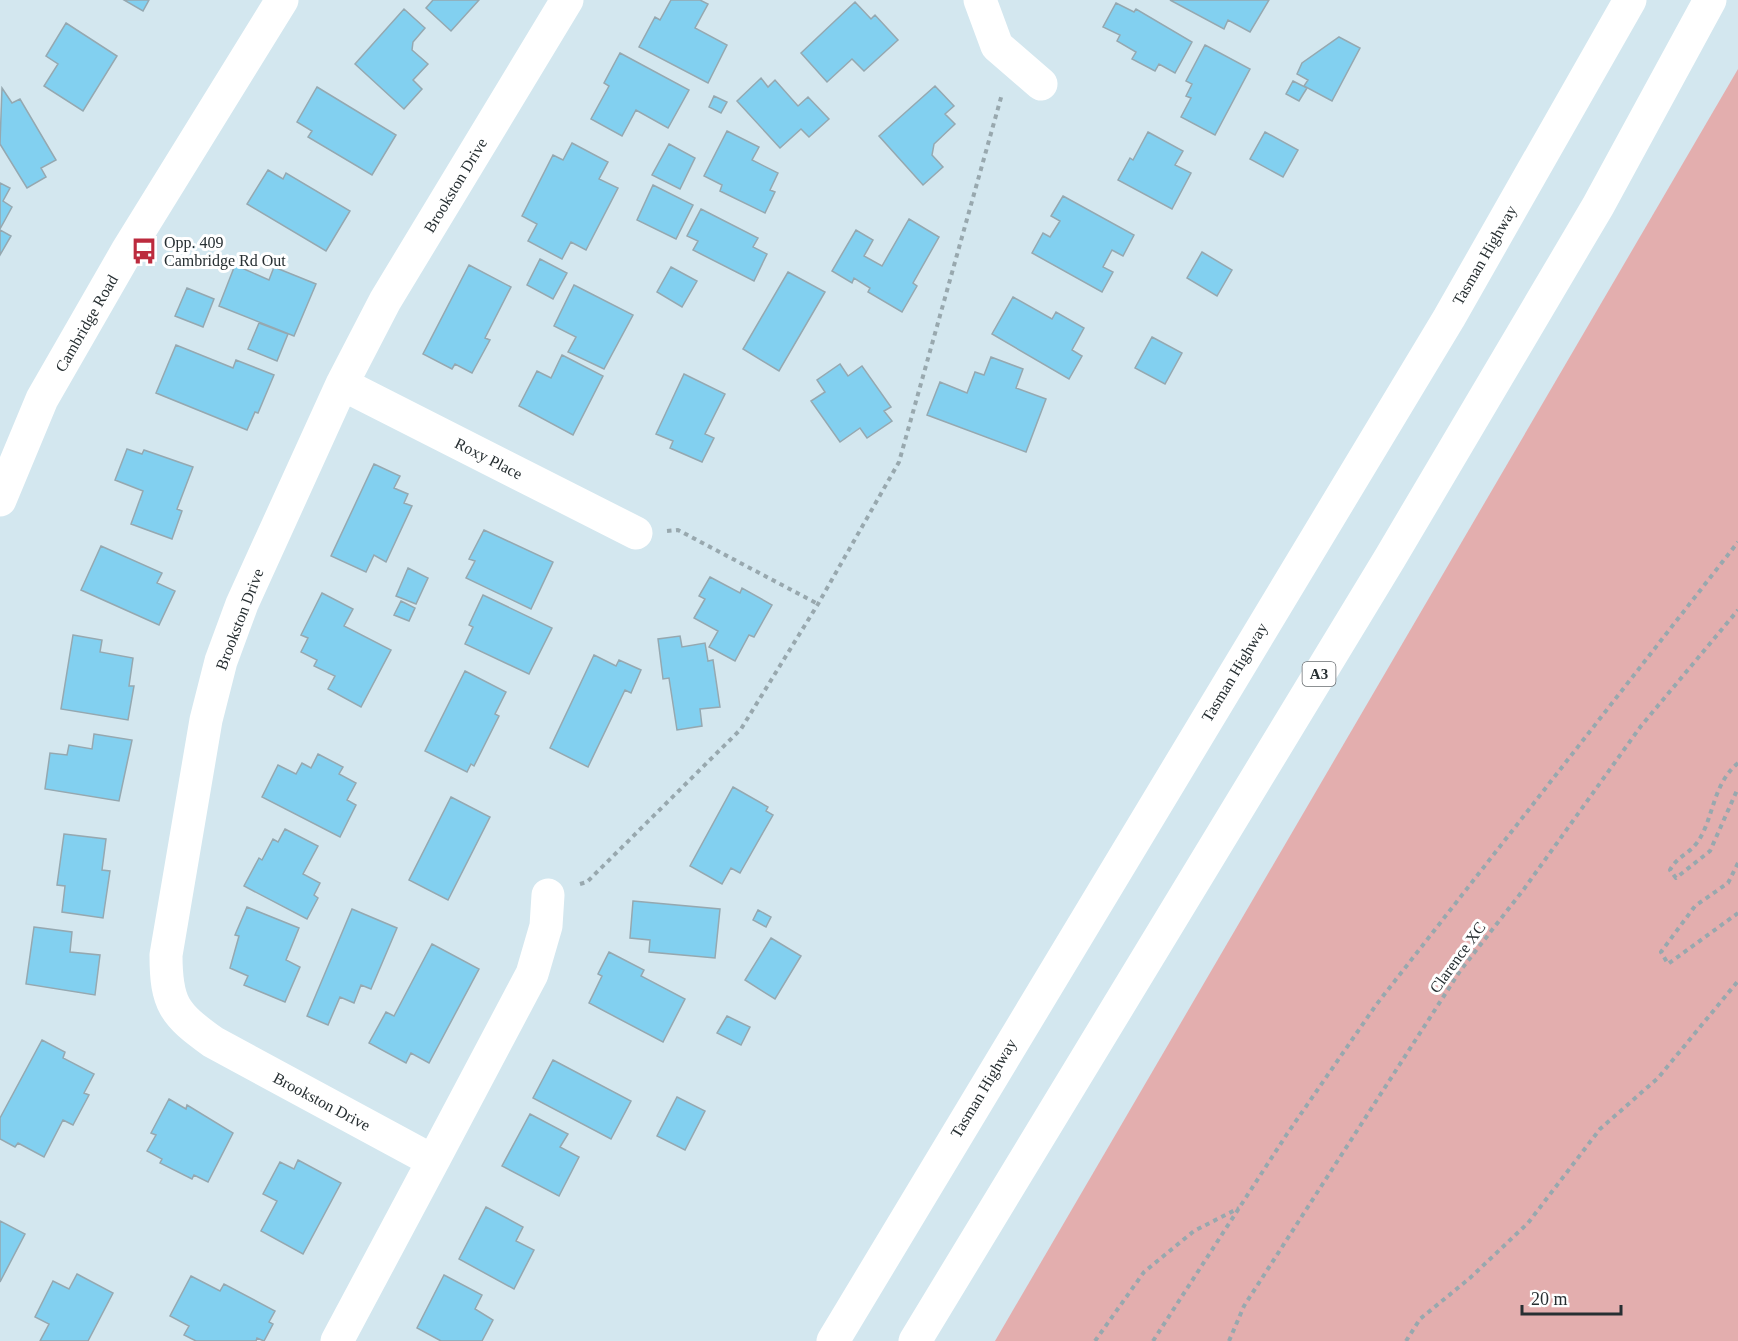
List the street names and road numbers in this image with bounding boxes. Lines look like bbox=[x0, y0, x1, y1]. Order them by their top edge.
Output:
street label: Brookston Drive bbox=[421, 135, 490, 236]
street label: Tasman Highway bbox=[1449, 202, 1521, 309]
street label: Cambridge Road bbox=[52, 272, 122, 375]
street label: Roxy Place bbox=[452, 434, 525, 484]
street label: Brookston Drive bbox=[212, 566, 267, 672]
street label: Tasman Highway bbox=[1198, 620, 1271, 725]
road number: A3 bbox=[1302, 662, 1336, 686]
street label: Clarence XC bbox=[1426, 919, 1489, 996]
street label: Tasman Highway bbox=[947, 1036, 1020, 1141]
street label: Brookston Drive bbox=[270, 1069, 373, 1134]

